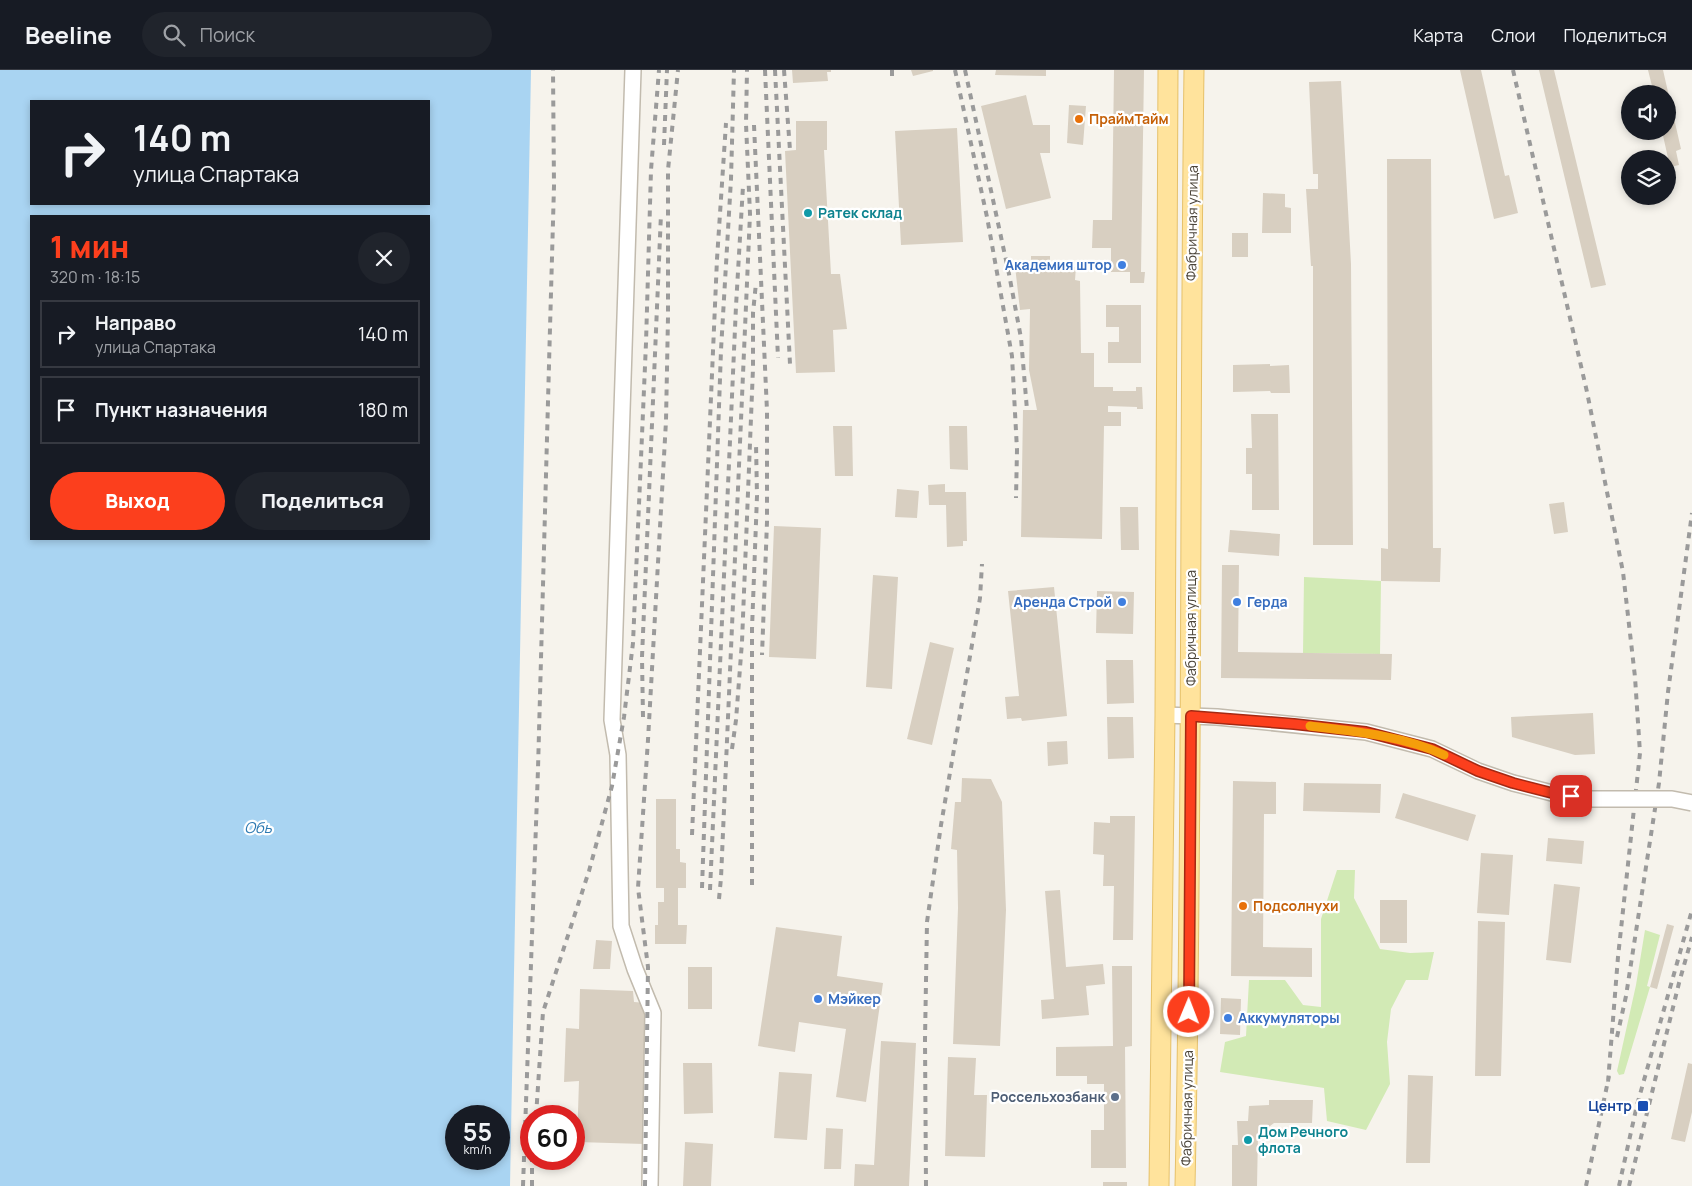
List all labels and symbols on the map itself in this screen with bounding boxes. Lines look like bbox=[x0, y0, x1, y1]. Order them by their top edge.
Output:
place label: ПраймТайм bbox=[1089, 109, 1169, 128]
marker: ПраймТайм bbox=[1073, 113, 1085, 125]
street label: Фабричная улица bbox=[1181, 165, 1202, 281]
place label: Ратек склад bbox=[818, 203, 902, 222]
marker: Ратек склад bbox=[802, 207, 814, 219]
place label: Академия штор bbox=[1005, 255, 1112, 274]
marker: Академия штор bbox=[1116, 259, 1128, 271]
street label: Фабричная улица bbox=[1181, 570, 1200, 686]
place label: Аренда Строй bbox=[1014, 592, 1112, 611]
place label: Герда bbox=[1247, 592, 1288, 611]
marker: Аренда Строй bbox=[1116, 596, 1128, 608]
marker: Герда bbox=[1231, 596, 1243, 608]
pin bbox=[1550, 775, 1592, 817]
water label: Обь bbox=[244, 817, 273, 838]
place label: Подсолнухи bbox=[1253, 896, 1338, 915]
marker: Подсолнухи bbox=[1237, 900, 1249, 912]
position arrow bbox=[1162, 985, 1214, 1037]
place label: Мэйкер bbox=[828, 989, 881, 1008]
marker: Мэйкер bbox=[812, 993, 824, 1005]
place label: Аккумуляторы bbox=[1238, 1008, 1340, 1027]
marker: Аккумуляторы bbox=[1222, 1012, 1234, 1024]
street label: Фабричная улица bbox=[1176, 1050, 1197, 1166]
place label: Россельхозбанк bbox=[991, 1087, 1105, 1106]
marker: Россельхозбанк bbox=[1109, 1091, 1121, 1103]
place label: Центр bbox=[1588, 1096, 1632, 1115]
marker: Центр bbox=[1636, 1099, 1650, 1113]
speed limit sign: 60 bbox=[520, 1105, 585, 1170]
place label: Дом Речного флота bbox=[1258, 1122, 1348, 1157]
marker: Дом Речного флота bbox=[1242, 1134, 1254, 1146]

